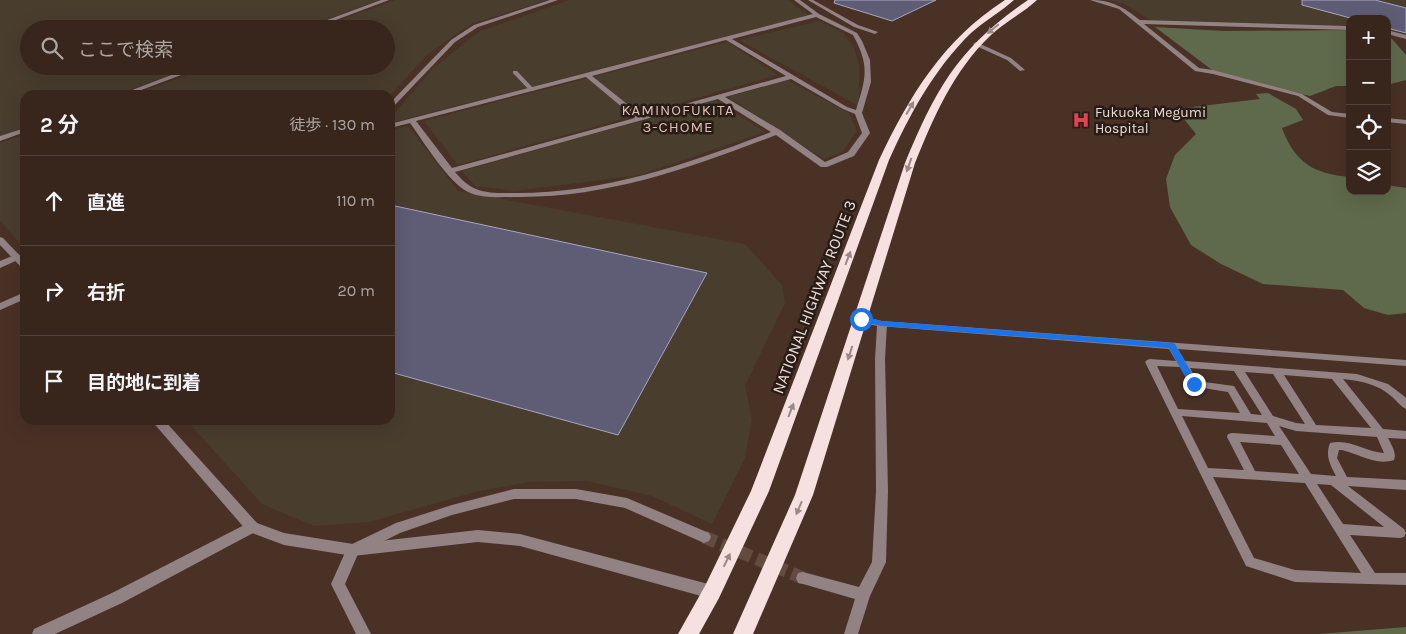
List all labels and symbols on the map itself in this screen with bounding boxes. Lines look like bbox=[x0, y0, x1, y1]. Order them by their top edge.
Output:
one-way arrow bbox=[987, 23, 1000, 34]
district label: KAMINOFUKITA 3-CHOME bbox=[621, 101, 735, 136]
one-way arrow bbox=[905, 102, 914, 115]
place label: Fukuoka Megumi Hospital bbox=[1095, 104, 1206, 137]
hospital icon: Fukuoka Megumi Hospital bbox=[1071, 110, 1091, 130]
one-way arrow bbox=[905, 158, 913, 173]
street label: NATIONAL HIGHWAY ROUTE 3 bbox=[768, 198, 860, 396]
one-way arrow bbox=[844, 250, 852, 265]
route start bbox=[850, 308, 873, 331]
one-way arrow bbox=[845, 346, 853, 361]
route end bbox=[1183, 373, 1206, 396]
one-way arrow bbox=[787, 403, 795, 418]
one-way arrow bbox=[794, 501, 802, 515]
one-way arrow bbox=[723, 553, 731, 567]

